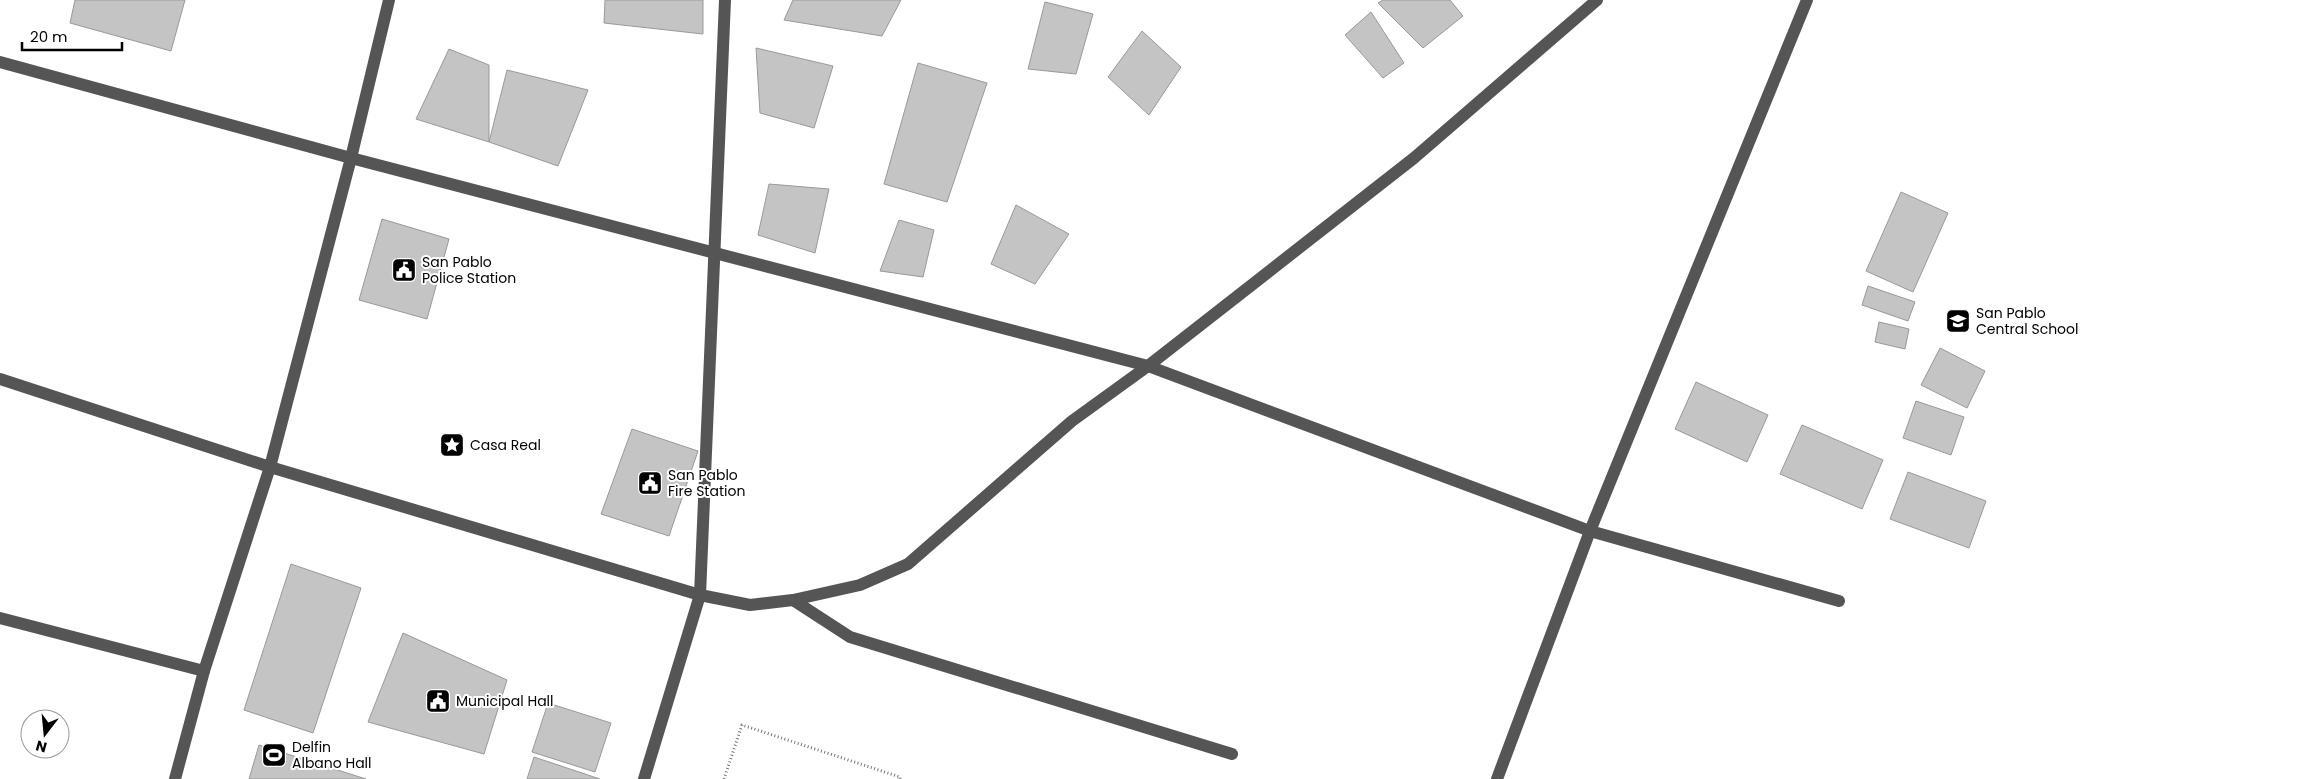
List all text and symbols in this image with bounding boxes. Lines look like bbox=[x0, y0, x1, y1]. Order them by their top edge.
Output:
scale bar bbox=[22, 20, 122, 52]
text: 20 m bbox=[30, 26, 68, 47]
place label: San Pablo Police Station bbox=[422, 252, 516, 288]
public building icon: San Pablo Police Station bbox=[391, 257, 417, 283]
place label: San Pablo Central School bbox=[1976, 303, 2078, 339]
school or university icon: San Pablo Central School bbox=[1945, 308, 1971, 334]
place icon: Casa Real bbox=[439, 432, 465, 458]
place label: Casa Real bbox=[470, 435, 541, 455]
place label: San Pablo Fire Station bbox=[668, 465, 745, 501]
public building icon: San Pablo Fire Station bbox=[637, 470, 663, 496]
public building icon: Municipal Hall bbox=[425, 688, 451, 714]
place label: Municipal Hall bbox=[456, 691, 554, 711]
north arrow bbox=[20, 709, 70, 759]
text: N bbox=[34, 735, 49, 758]
place label: Delfin Albano Hall bbox=[292, 737, 372, 773]
sports icon: Delfin Albano Hall bbox=[261, 742, 287, 768]

